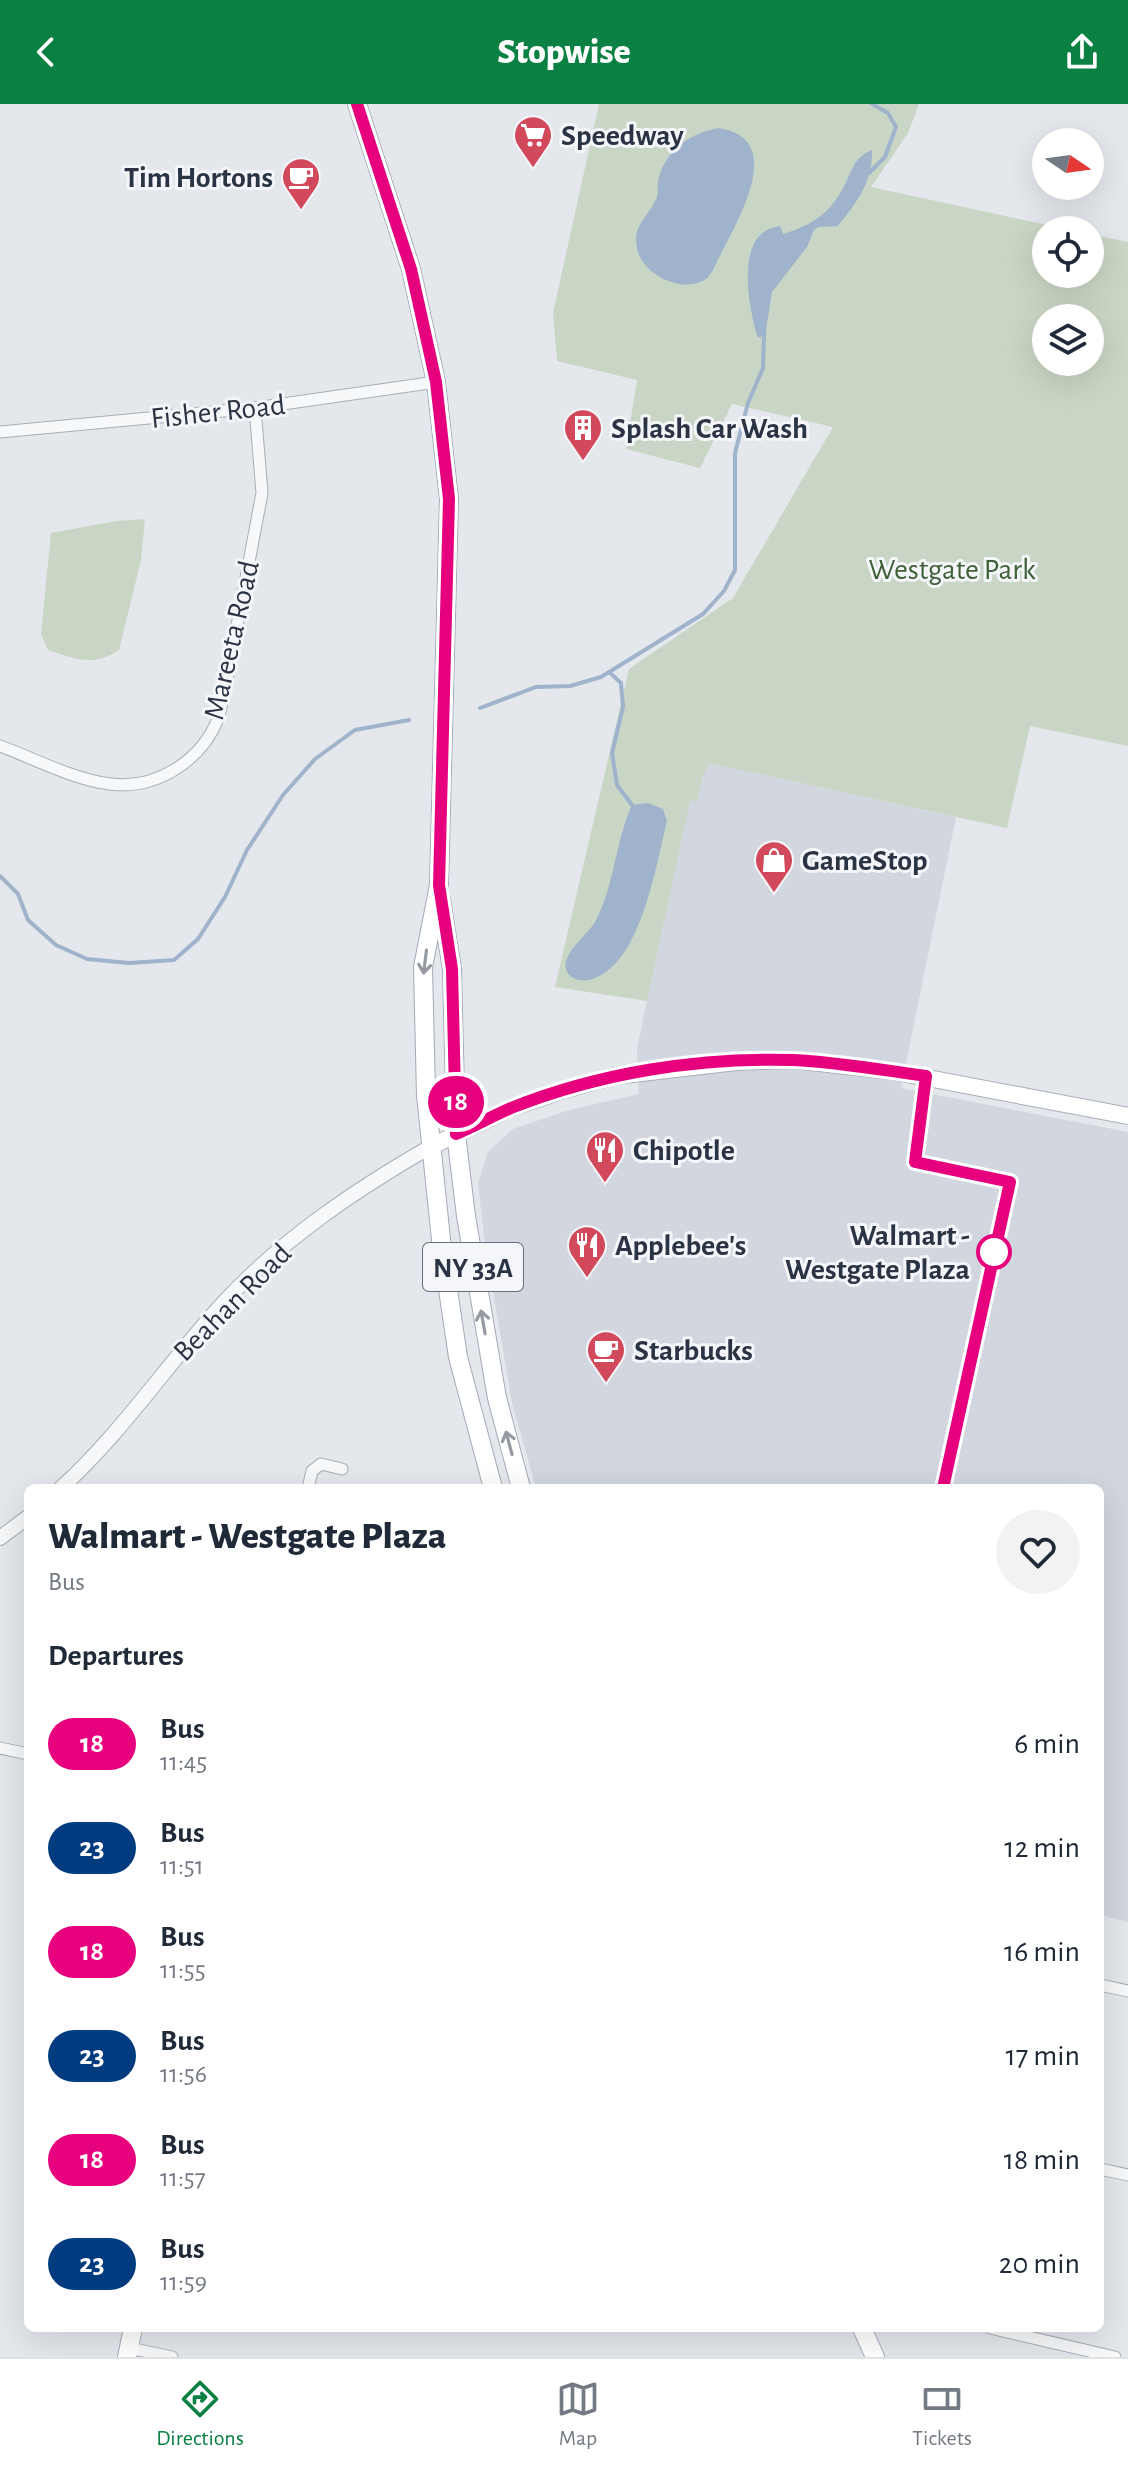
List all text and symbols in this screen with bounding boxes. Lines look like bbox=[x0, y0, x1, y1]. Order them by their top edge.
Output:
icon: back bbox=[24, 30, 68, 74]
icon: share bbox=[1060, 30, 1104, 74]
text: Stopwise bbox=[497, 34, 631, 70]
supermarket icon: Speedway bbox=[512, 114, 554, 169]
place label: Speedway bbox=[561, 121, 684, 151]
north arrow bbox=[1032, 128, 1104, 200]
map controls bbox=[1032, 128, 1104, 376]
cafe icon: Tim Hortons bbox=[280, 156, 322, 211]
place label: Tim Hortons bbox=[124, 163, 273, 193]
button: locate bbox=[1032, 216, 1104, 288]
button: layers bbox=[1032, 304, 1104, 376]
street label: Fisher Road bbox=[149, 390, 287, 434]
building icon: Splash Car Wash bbox=[562, 407, 604, 462]
place label: Splash Car Wash bbox=[611, 414, 808, 444]
park label: Westgate Park bbox=[868, 555, 1036, 585]
street label: Mareeta Road bbox=[199, 558, 265, 723]
shop icon: GameStop bbox=[753, 839, 795, 894]
place label: GameStop bbox=[802, 846, 928, 876]
one-way arrow bbox=[418, 948, 433, 975]
line badge: 18 bbox=[420, 1076, 492, 1128]
text: 18 bbox=[444, 1088, 468, 1116]
restaurant icon: Chipotle bbox=[584, 1129, 626, 1184]
place label: Chipotle bbox=[633, 1136, 735, 1166]
place label: Walmart - Westgate Plaza bbox=[785, 1221, 970, 1285]
restaurant icon: Applebee's bbox=[566, 1224, 608, 1279]
place label: Applebee's bbox=[615, 1231, 746, 1261]
marker: Walmart - Westgate Plaza bbox=[977, 1235, 1011, 1269]
street label: Beahan Road bbox=[168, 1238, 297, 1367]
road number: NY 33A bbox=[423, 1243, 523, 1291]
one-way arrow bbox=[474, 1309, 489, 1335]
cafe icon: Starbucks bbox=[585, 1329, 627, 1384]
place label: Starbucks bbox=[634, 1336, 753, 1366]
one-way arrow bbox=[501, 1431, 516, 1457]
button: heart bbox=[996, 1510, 1080, 1594]
text: Walmart - Westgate Plaza bbox=[48, 1518, 446, 1556]
text: Bus bbox=[48, 1569, 85, 1595]
text: Departures bbox=[48, 1641, 184, 1671]
text: Bus bbox=[160, 1714, 205, 1744]
text: 6 min bbox=[1014, 1729, 1080, 1759]
text: 18 bbox=[80, 1730, 104, 1758]
text: 11:45 bbox=[160, 1749, 207, 1775]
text: Bus bbox=[160, 1818, 205, 1848]
text: 12 min bbox=[1004, 1833, 1080, 1863]
text: 23 bbox=[79, 1834, 105, 1862]
text: 11:51 bbox=[160, 1853, 204, 1879]
text: Bus bbox=[160, 1922, 205, 1952]
text: 16 min bbox=[1004, 1937, 1080, 1967]
text: 18 bbox=[80, 1938, 104, 1966]
text: 11:55 bbox=[160, 1957, 206, 1983]
text: Bus bbox=[160, 2026, 205, 2056]
text: 17 min bbox=[1005, 2041, 1080, 2071]
text: 23 bbox=[79, 2042, 105, 2070]
text: 11:56 bbox=[160, 2061, 207, 2087]
text: Bus bbox=[160, 2130, 205, 2160]
text: 18 min bbox=[1004, 2145, 1080, 2175]
text: 18 bbox=[80, 2146, 104, 2174]
text: 11:57 bbox=[160, 2165, 206, 2191]
text: Bus bbox=[160, 2234, 205, 2264]
text: 20 min bbox=[999, 2249, 1080, 2279]
text: 23 bbox=[79, 2250, 105, 2278]
text: 11:59 bbox=[160, 2269, 207, 2295]
tab: Directions bbox=[156, 2377, 244, 2451]
tab: Map bbox=[556, 2377, 600, 2451]
tab: Tickets bbox=[912, 2377, 972, 2451]

